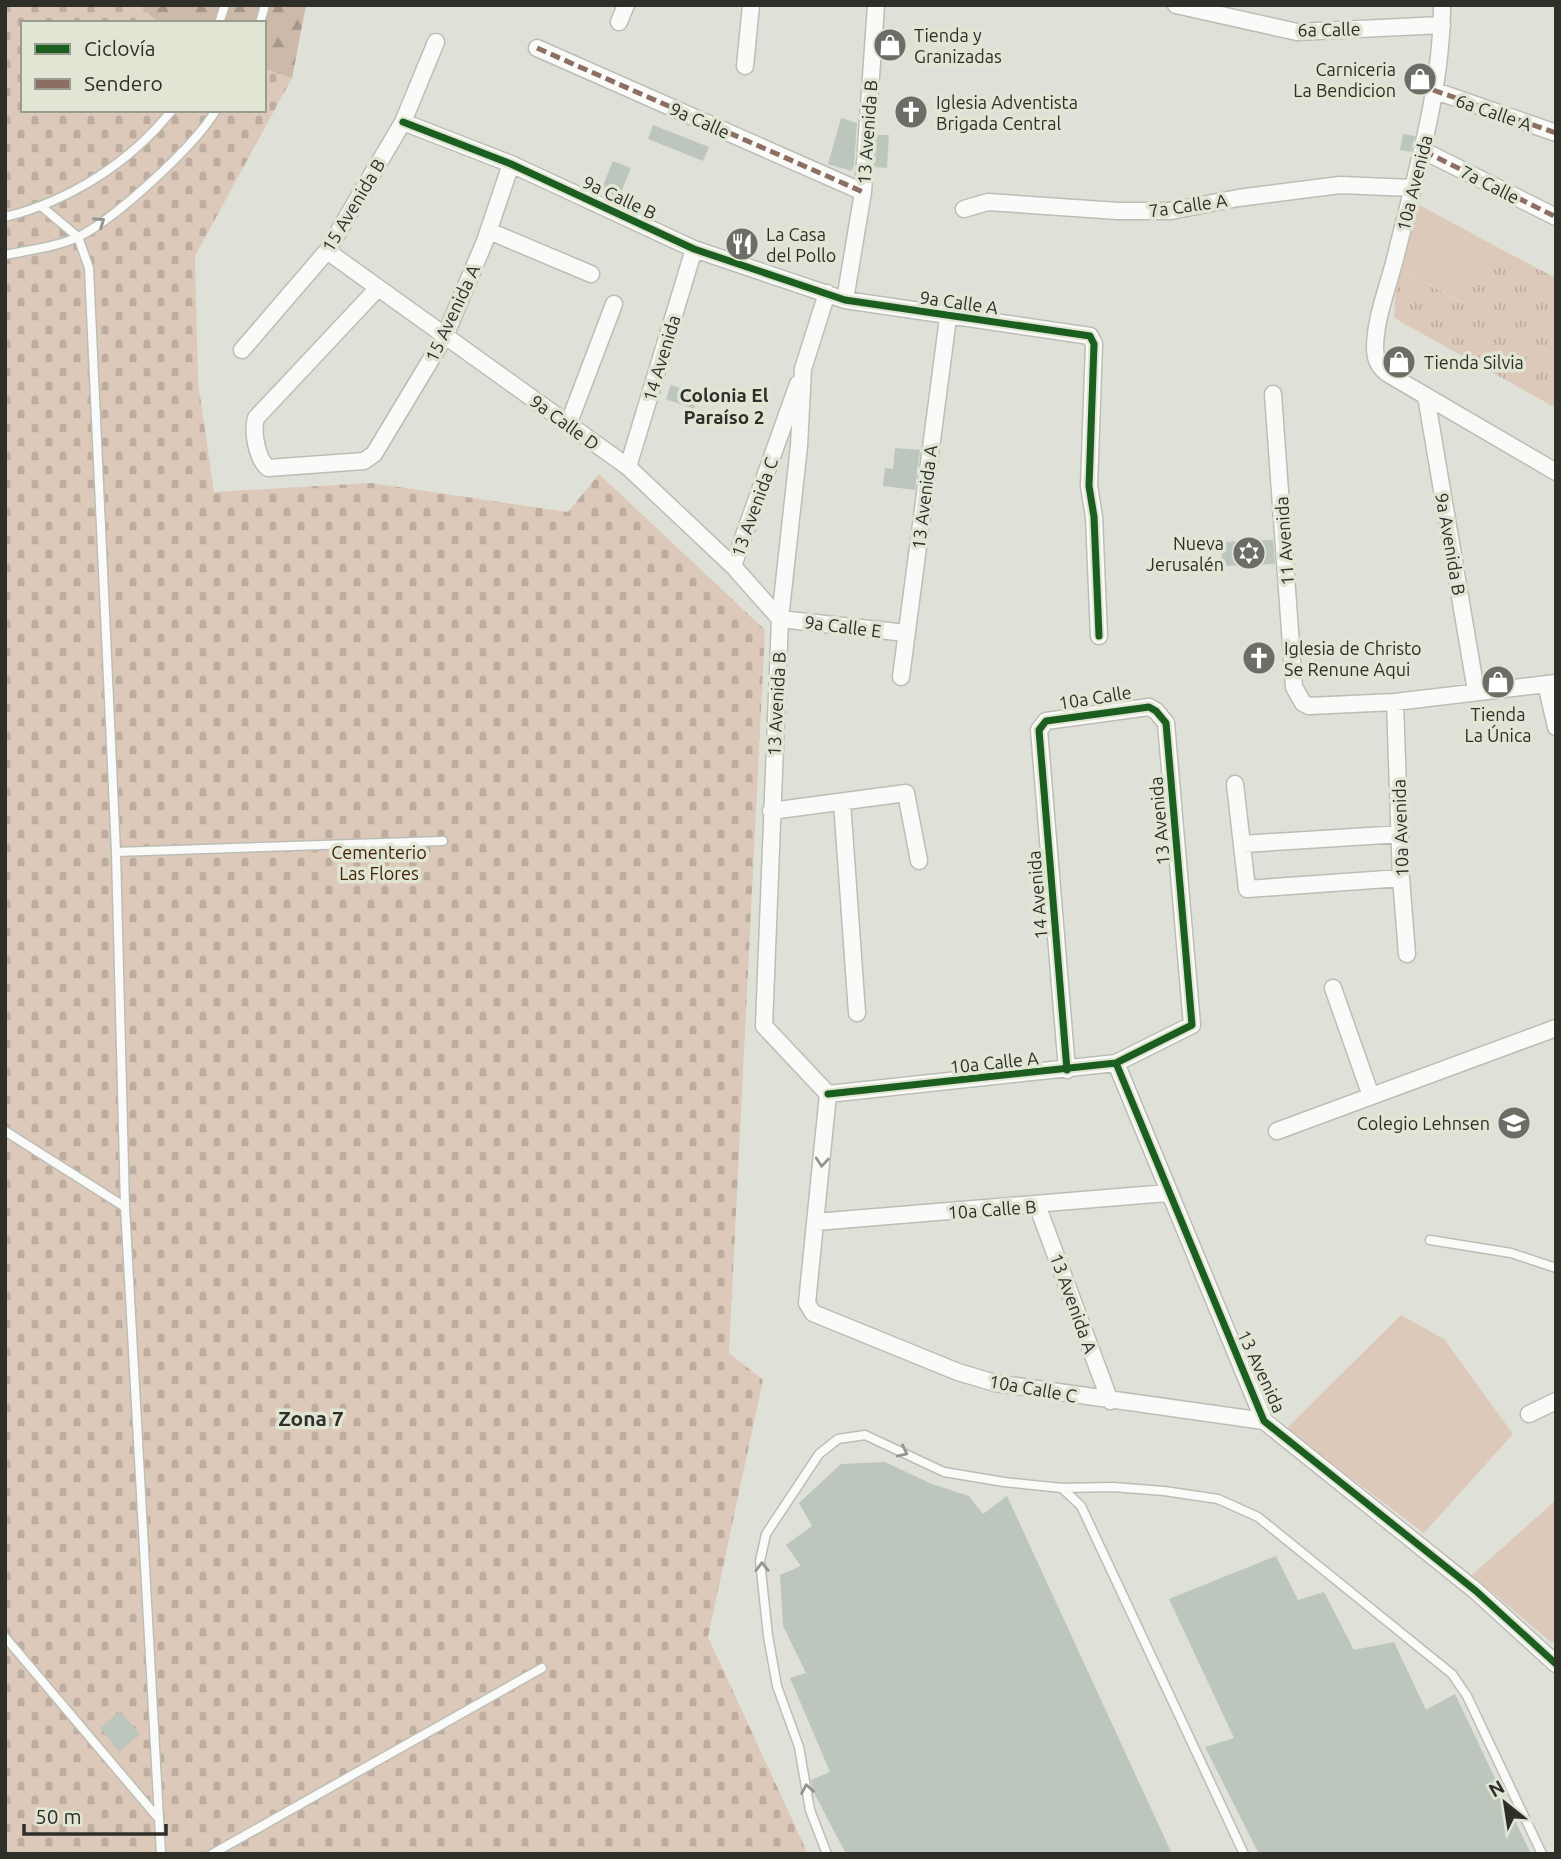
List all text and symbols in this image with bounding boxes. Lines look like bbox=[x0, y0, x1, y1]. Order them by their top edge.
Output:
street label: 6a Calle bbox=[1297, 18, 1361, 40]
legend bbox=[21, 21, 266, 112]
place label: Tienda y Granizadas bbox=[914, 25, 1002, 66]
shop icon: Tienda y Granizadas bbox=[871, 26, 909, 64]
text: Ciclovía bbox=[84, 36, 156, 60]
place label: Carniceria La Bendicion bbox=[1293, 59, 1396, 100]
shop icon: Carniceria La Bendicion bbox=[1401, 60, 1439, 98]
text: Sendero bbox=[84, 71, 163, 95]
street label: 13 Avenida B bbox=[853, 79, 881, 185]
street label: 6a Calle A bbox=[1453, 90, 1535, 134]
place label: Iglesia Adventista Brigada Central bbox=[936, 92, 1078, 133]
church icon: Iglesia Adventista Brigada Central bbox=[892, 93, 930, 131]
street label: 9a Calle bbox=[667, 98, 733, 142]
street label: 10a Avenida bbox=[1392, 133, 1436, 233]
street label: 15 Avenida B bbox=[318, 155, 388, 255]
street label: 7a Calle bbox=[1457, 161, 1523, 207]
street label: 9a Calle B bbox=[580, 171, 660, 223]
street label: 7a Calle A bbox=[1147, 190, 1229, 220]
one-way arrow bbox=[92, 218, 105, 230]
place label: La Casa del Pollo bbox=[766, 224, 836, 265]
restaurant icon: La Casa del Pollo bbox=[723, 225, 761, 263]
street label: 15 Avenida A bbox=[421, 261, 483, 365]
street label: 9a Calle A bbox=[918, 287, 1000, 317]
street label: 14 Avenida bbox=[638, 313, 684, 403]
shop icon: Tienda Silvia bbox=[1380, 343, 1418, 381]
place label: Tienda Silvia bbox=[1424, 352, 1524, 372]
district label: Colonia El Paraíso 2 bbox=[680, 384, 769, 428]
street label: 9a Calle D bbox=[527, 390, 603, 454]
street label: 13 Avenida A bbox=[908, 443, 940, 550]
street label: 13 Avenida C bbox=[727, 455, 781, 559]
street label: 9a Avenida B bbox=[1432, 491, 1470, 597]
street label: 11 Avenida bbox=[1271, 496, 1297, 586]
place label: Nueva Jerusalén bbox=[1146, 533, 1224, 574]
synagogue icon: Nueva Jerusalén bbox=[1230, 534, 1268, 572]
street label: 9a Calle E bbox=[803, 611, 883, 641]
place label: Iglesia de Christo Se Renune Aqui bbox=[1284, 638, 1422, 679]
church icon: Iglesia de Christo Se Renune Aqui bbox=[1240, 639, 1278, 677]
street label: 13 Avenida B bbox=[763, 651, 789, 757]
shop icon: Tienda La Única bbox=[1479, 663, 1517, 701]
street label: 10a Calle bbox=[1057, 681, 1133, 713]
place label: Tienda La Única bbox=[1464, 704, 1532, 745]
street label: 13 Avenida bbox=[1145, 776, 1173, 866]
street label: 10a Avenida bbox=[1388, 779, 1412, 877]
park label: Cementerio Las Flores bbox=[331, 842, 427, 883]
street label: 14 Avenida bbox=[1023, 850, 1051, 940]
street label: 10a Calle A bbox=[949, 1047, 1040, 1077]
school or university icon: Colegio Lehnsen bbox=[1495, 1104, 1533, 1142]
place label: Colegio Lehnsen bbox=[1357, 1113, 1490, 1133]
one-way arrow bbox=[815, 1156, 830, 1167]
street label: 10a Calle B bbox=[947, 1196, 1037, 1222]
street label: 13 Avenida A bbox=[1047, 1250, 1101, 1356]
street label: 13 Avenida bbox=[1234, 1326, 1290, 1416]
street label: 10a Calle C bbox=[988, 1370, 1078, 1406]
district label: Zona 7 bbox=[278, 1406, 344, 1430]
one-way arrow bbox=[896, 1443, 908, 1457]
one-way arrow bbox=[754, 1561, 770, 1572]
north arrow bbox=[1470, 1768, 1540, 1838]
text: N bbox=[1485, 1775, 1508, 1801]
one-way arrow bbox=[800, 1783, 815, 1795]
scale bar bbox=[24, 1792, 166, 1836]
text: 50 m bbox=[35, 1804, 82, 1828]

